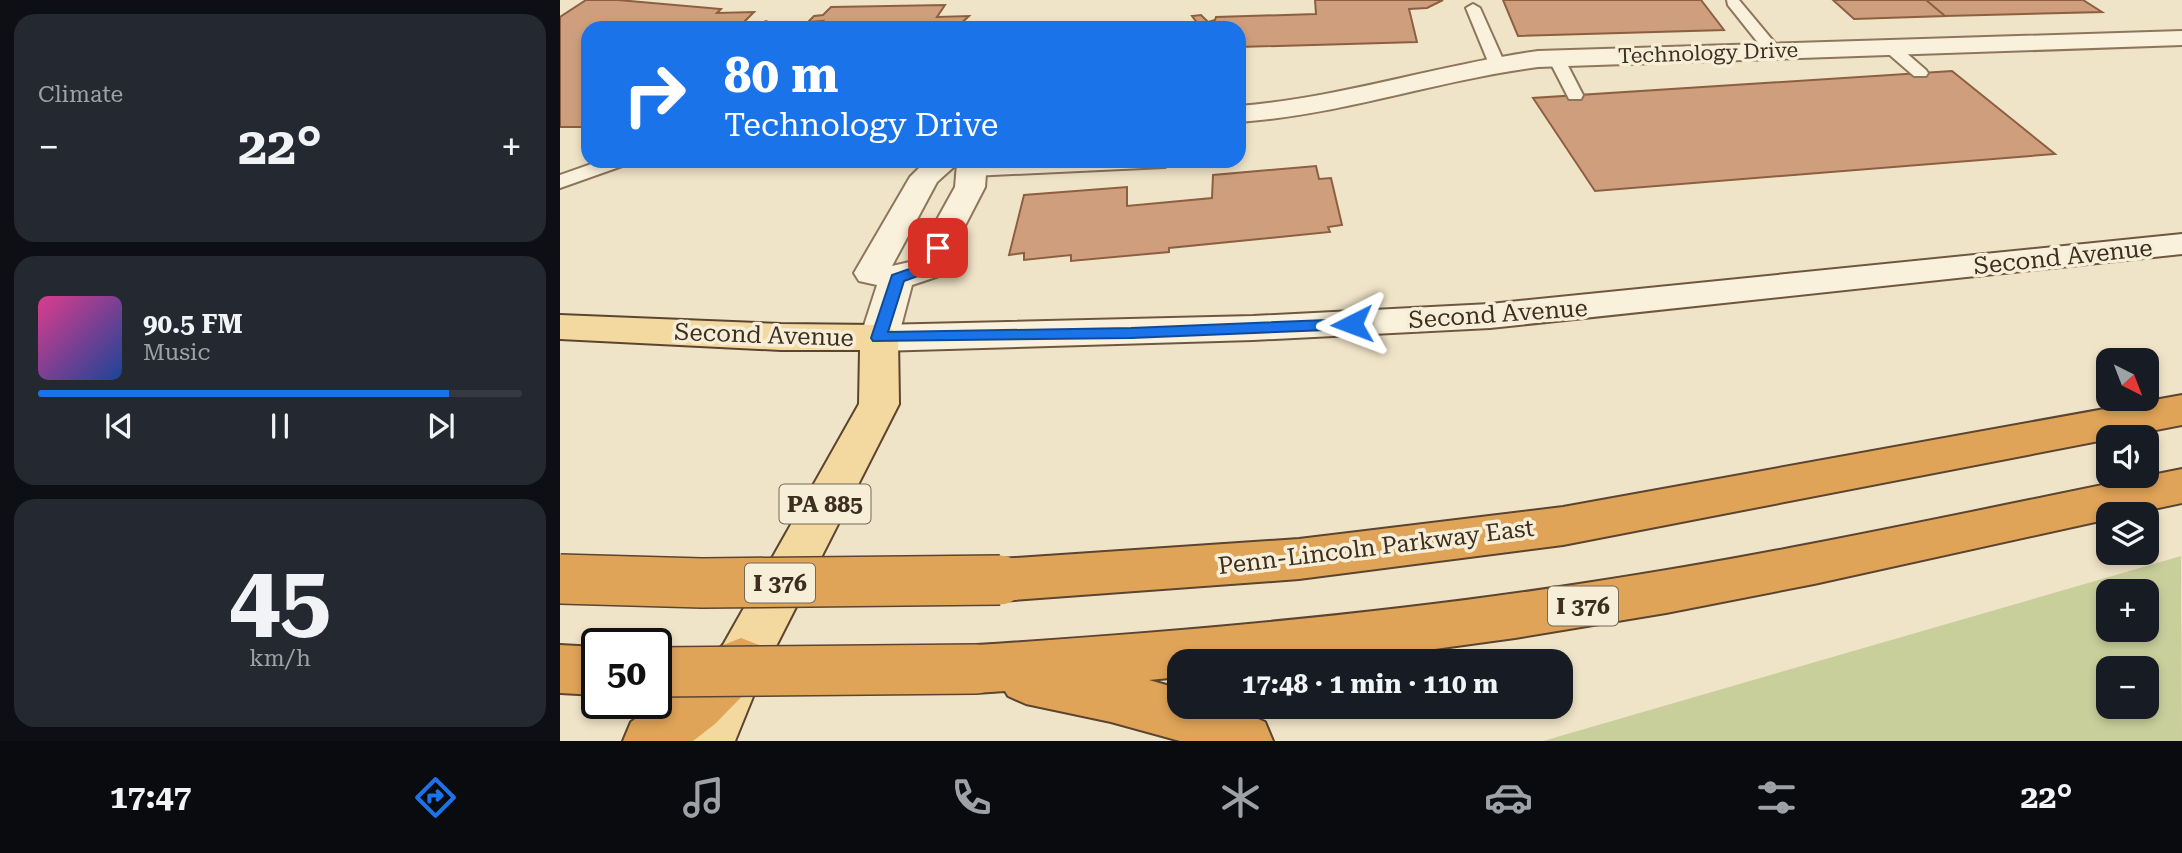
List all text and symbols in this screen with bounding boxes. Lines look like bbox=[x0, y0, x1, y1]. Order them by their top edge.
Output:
street label: Technology Drive bbox=[1618, 38, 1798, 68]
text: 80 m bbox=[724, 47, 839, 104]
icon: right bbox=[609, 49, 700, 140]
text: Climate bbox=[38, 81, 123, 108]
text: Technology Drive bbox=[724, 106, 998, 144]
text: 22° bbox=[238, 116, 322, 177]
text: − bbox=[38, 125, 59, 169]
text: + bbox=[501, 125, 522, 169]
pin bbox=[908, 218, 968, 278]
icon: arrive bbox=[919, 229, 957, 267]
street label: Second Avenue bbox=[1972, 234, 2154, 280]
position arrow bbox=[1315, 287, 1389, 361]
street label: Second Avenue bbox=[1407, 294, 1589, 334]
text: 90.5 FM bbox=[143, 309, 243, 339]
street label: Second Avenue bbox=[674, 318, 854, 352]
text: Music bbox=[143, 339, 210, 366]
north arrow bbox=[2096, 348, 2160, 411]
map controls bbox=[2096, 348, 2159, 719]
icon: previous bbox=[100, 407, 138, 445]
icon: pause bbox=[261, 407, 299, 445]
icon: next bbox=[422, 407, 460, 445]
button: sound bbox=[2096, 425, 2159, 488]
road number: PA 885 bbox=[779, 484, 870, 524]
button: layers bbox=[2096, 502, 2159, 565]
street label: Penn-Lincoln Parkway East bbox=[1216, 514, 1536, 580]
text: 45 bbox=[229, 546, 331, 652]
road number: I 376 bbox=[745, 564, 815, 603]
button: + bbox=[2096, 579, 2159, 642]
road number: I 376 bbox=[1548, 586, 1618, 626]
speed limit sign: 50 bbox=[581, 628, 672, 719]
text: km/h bbox=[249, 645, 311, 672]
button: − bbox=[2096, 656, 2159, 719]
text: 17:48 · 1 min · 110 m bbox=[1242, 669, 1498, 699]
icon: directions bbox=[411, 773, 460, 822]
icon: music bbox=[679, 773, 728, 822]
icon: phone bbox=[947, 773, 996, 822]
icon: climate bbox=[1216, 773, 1265, 822]
icon: car bbox=[1484, 773, 1533, 822]
icon: filters bbox=[1752, 773, 1801, 822]
text: 17:47 bbox=[110, 778, 191, 816]
text: 22° bbox=[2021, 778, 2072, 816]

